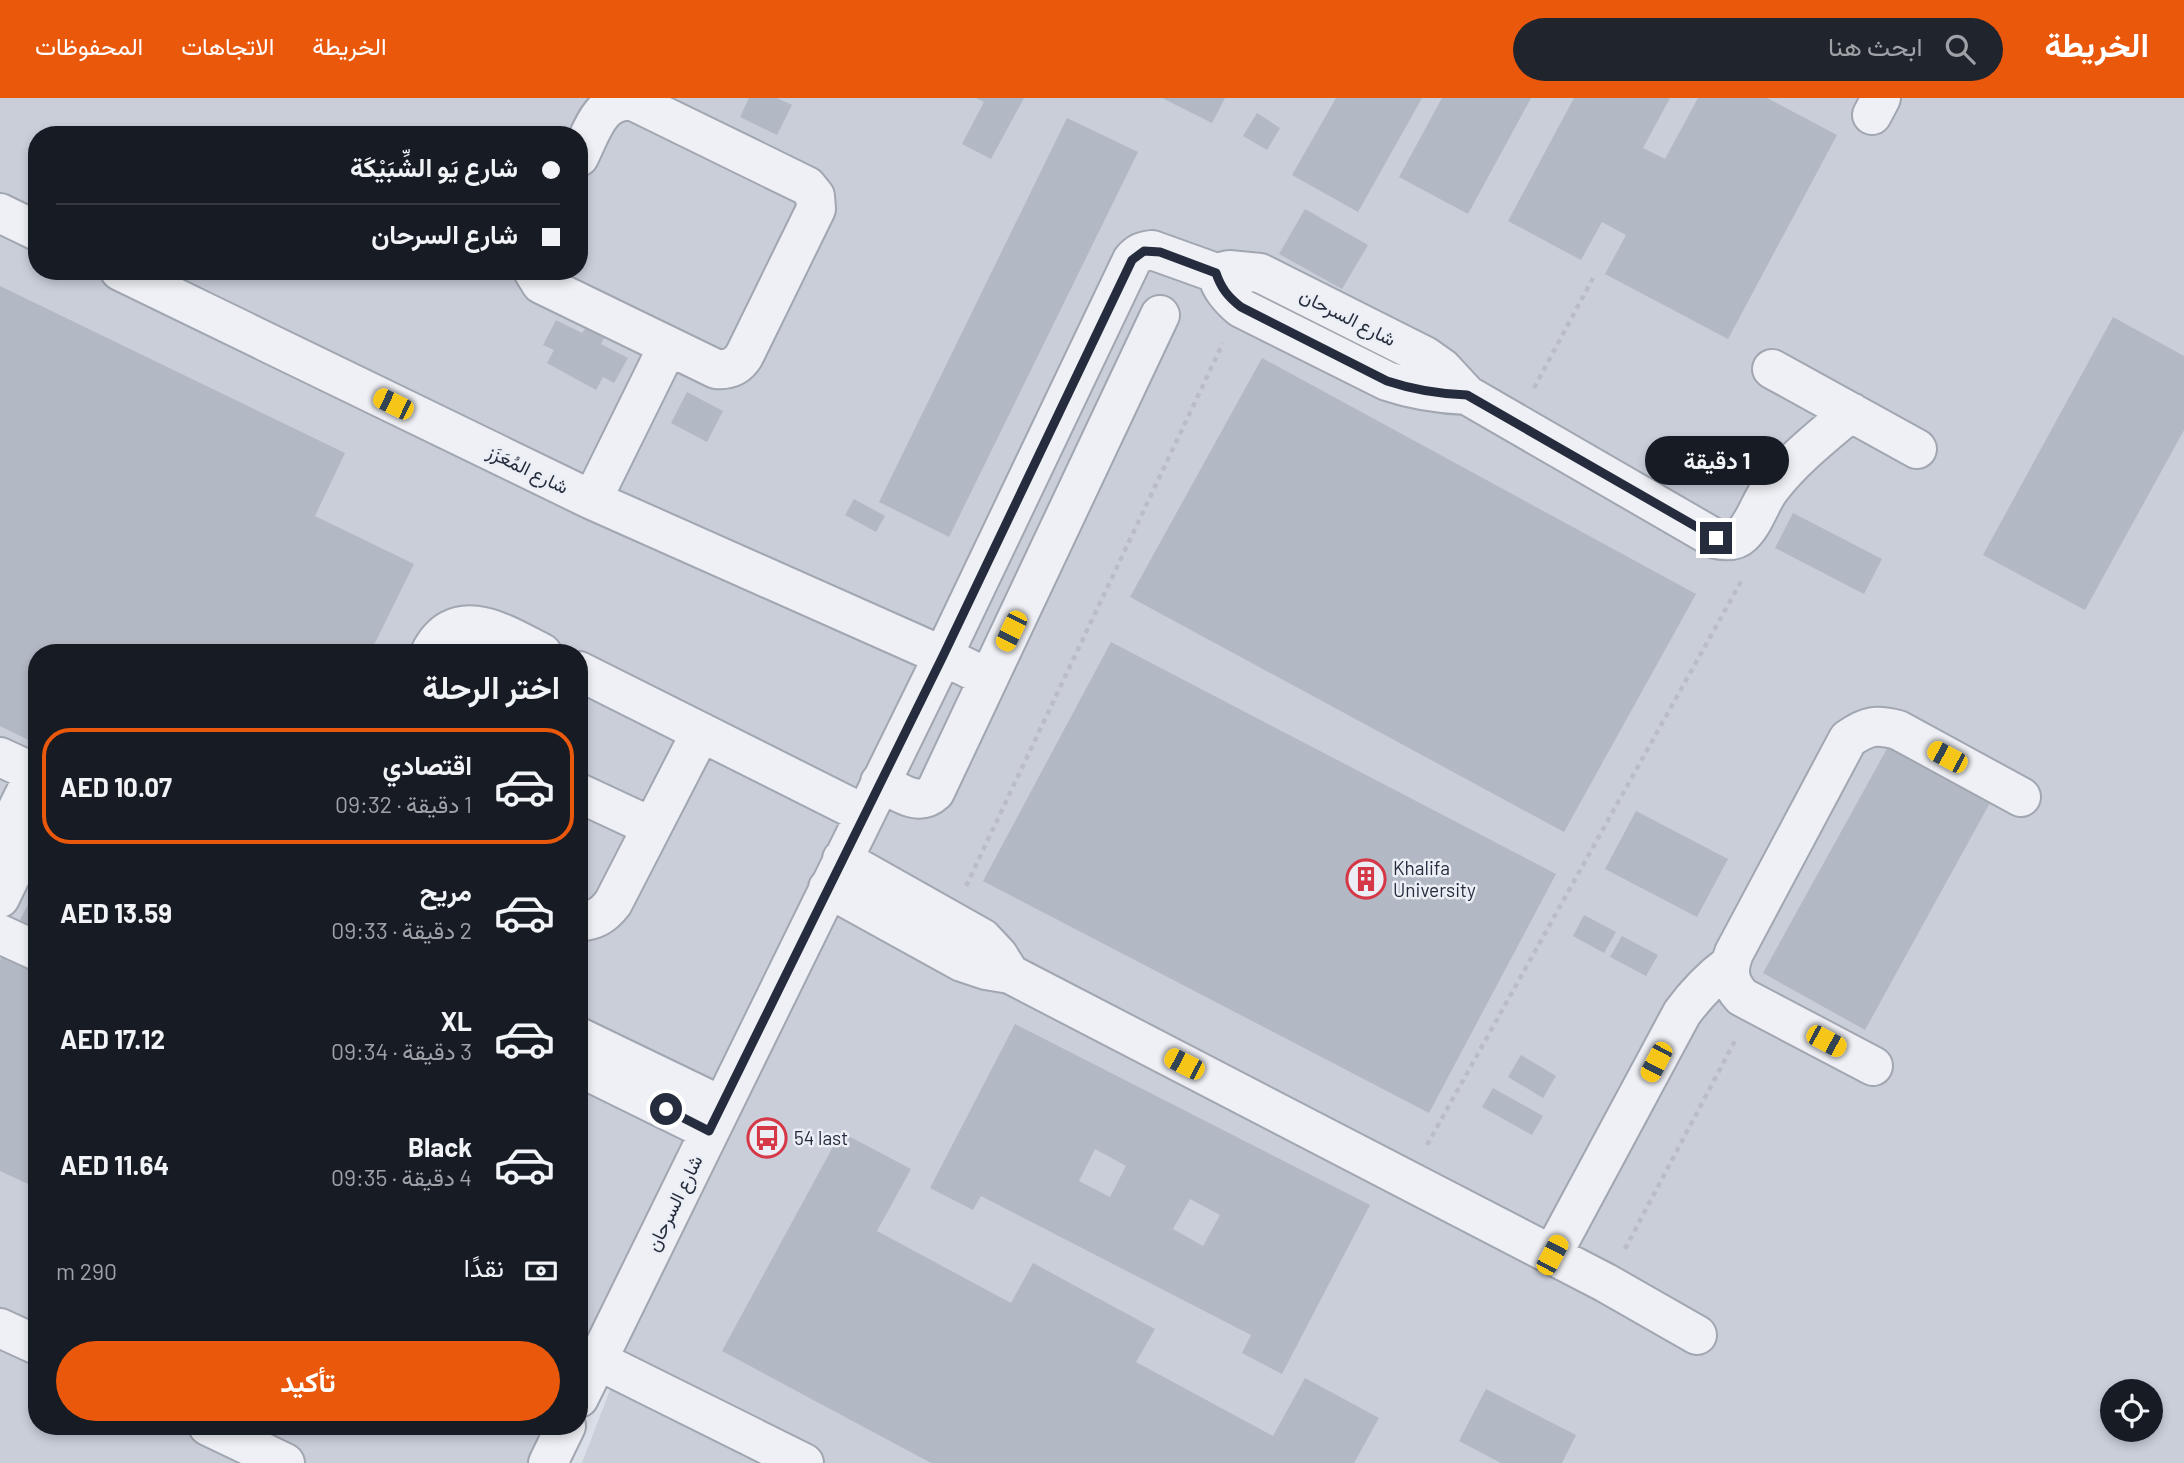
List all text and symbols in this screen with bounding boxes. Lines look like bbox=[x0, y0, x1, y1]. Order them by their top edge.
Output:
search box bbox=[1513, 18, 2003, 81]
text: الخريطة bbox=[2045, 24, 2149, 64]
text: ابحث هنا bbox=[1828, 30, 1923, 61]
icon: search bbox=[1941, 30, 1979, 68]
text: المحفوظات bbox=[35, 31, 143, 60]
text: الاتجاهات bbox=[181, 31, 274, 60]
text: الخريطة bbox=[312, 31, 387, 60]
text: شارع يَو الشِّبَيْكَة bbox=[350, 151, 518, 182]
text: شارع السرحان bbox=[371, 218, 518, 249]
street label: شارع السرحان bbox=[1296, 283, 1400, 352]
car bbox=[370, 385, 417, 423]
callout: 1 دقيقة bbox=[1644, 436, 1788, 486]
street label: شارع المُعَزَز bbox=[482, 439, 572, 500]
text: 1 دقيقة bbox=[1684, 446, 1751, 474]
route end bbox=[1700, 522, 1732, 554]
car bbox=[993, 608, 1030, 654]
text: اختر الرحلة bbox=[422, 667, 560, 705]
car bbox=[1924, 738, 1971, 776]
text: اقتصادي bbox=[383, 749, 472, 780]
icon: car bbox=[493, 755, 556, 818]
text: AED 10.07 bbox=[60, 771, 172, 802]
text: 1 دقيقة · 09:32 bbox=[335, 790, 472, 818]
place label: Khalifa University bbox=[1393, 856, 1476, 901]
building icon: Khalifa University bbox=[1345, 858, 1387, 900]
text: مريح bbox=[420, 875, 472, 906]
icon: car bbox=[493, 881, 556, 944]
text: AED 13.59 bbox=[60, 897, 172, 928]
text: 2 دقيقة · 09:33 bbox=[331, 916, 472, 944]
text: XL bbox=[441, 1005, 472, 1036]
icon: car bbox=[493, 1007, 556, 1070]
car bbox=[1803, 1022, 1850, 1060]
text: AED 17.12 bbox=[60, 1023, 165, 1054]
text: 3 دقيقة · 09:34 bbox=[331, 1037, 472, 1065]
car bbox=[1637, 1039, 1676, 1085]
car bbox=[1161, 1045, 1208, 1083]
route start bbox=[650, 1093, 682, 1125]
bus stop icon: 54 last bbox=[746, 1117, 788, 1159]
place label: 54 last bbox=[794, 1126, 848, 1149]
text: Black bbox=[408, 1131, 472, 1162]
icon: car bbox=[493, 1133, 556, 1196]
text: AED 11.64 bbox=[60, 1149, 169, 1180]
street label: شارع السرحان bbox=[640, 1151, 709, 1256]
text: 4 دقيقة · 09:35 bbox=[331, 1163, 472, 1191]
car bbox=[1533, 1232, 1572, 1278]
text: نقدًا bbox=[464, 1251, 504, 1282]
icon: cash bbox=[522, 1252, 560, 1290]
text: 290 m bbox=[56, 1257, 117, 1285]
button: تأكيد bbox=[56, 1341, 560, 1421]
map controls bbox=[2100, 1379, 2163, 1442]
button: locate bbox=[2100, 1379, 2163, 1442]

